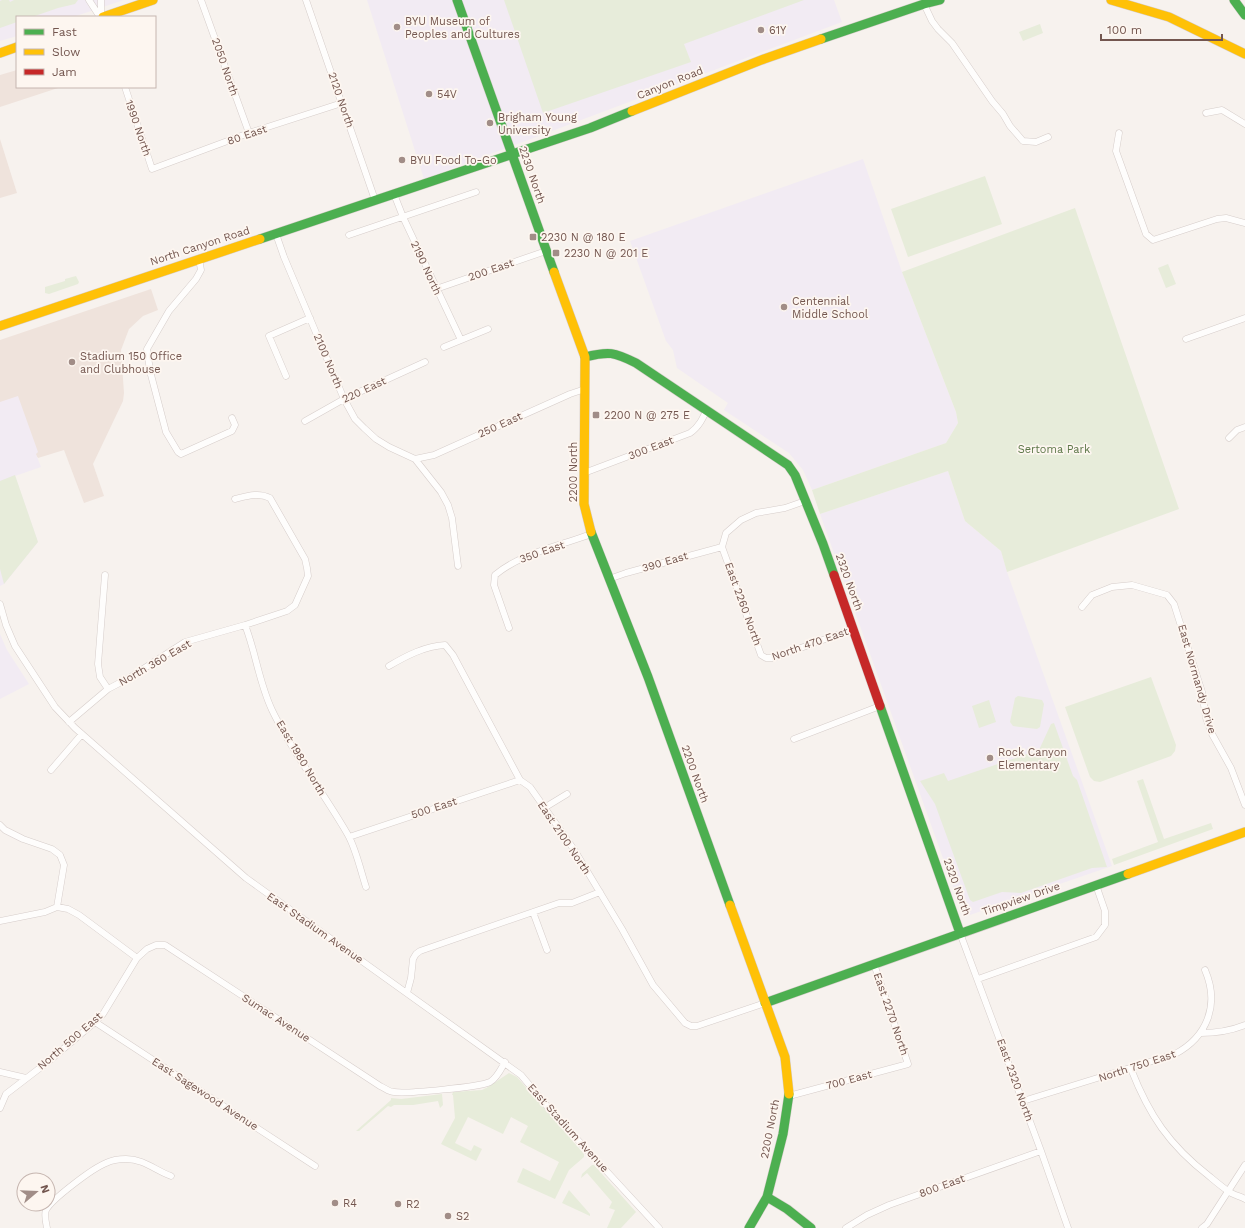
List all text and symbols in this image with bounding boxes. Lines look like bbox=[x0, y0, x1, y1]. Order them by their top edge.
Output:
place label: BYU Museum of Peoples and Cultures bbox=[405, 15, 520, 41]
legend bbox=[16, 16, 156, 88]
scale bar bbox=[1101, 16, 1222, 42]
marker: BYU Museum of Peoples and Cultures bbox=[392, 22, 402, 32]
text: 100 m bbox=[1107, 23, 1142, 37]
place label: 61Y bbox=[769, 24, 787, 37]
text: Fast bbox=[52, 25, 77, 39]
marker: 61Y bbox=[756, 25, 766, 35]
street label: 2050 North bbox=[209, 36, 241, 98]
text: Slow bbox=[52, 45, 80, 59]
street label: Canyon Road bbox=[635, 64, 705, 102]
text: Jam bbox=[52, 65, 77, 79]
street label: 2120 North bbox=[325, 71, 357, 129]
place label: 54V bbox=[437, 88, 457, 101]
marker: 54V bbox=[424, 89, 434, 99]
street label: 1990 North bbox=[122, 98, 154, 158]
place label: Brigham Young University bbox=[498, 111, 577, 137]
marker: Brigham Young University bbox=[485, 118, 495, 128]
street label: 80 East bbox=[225, 122, 269, 148]
street label: 2230 North bbox=[516, 145, 548, 205]
place label: BYU Food To-Go bbox=[410, 154, 497, 167]
marker: BYU Food To-Go bbox=[397, 155, 407, 165]
street label: North Canyon Road bbox=[149, 224, 251, 268]
place label: 2230 N @ 180 E bbox=[541, 231, 625, 244]
marker: 2230 N @ 180 E bbox=[528, 232, 538, 242]
street label: 2190 North bbox=[408, 239, 444, 297]
place label: 2230 N @ 201 E bbox=[564, 247, 648, 260]
marker: 2230 N @ 201 E bbox=[551, 248, 561, 258]
street label: 200 East bbox=[466, 256, 516, 284]
place label: Centennial Middle School bbox=[792, 295, 869, 321]
marker: Centennial Middle School bbox=[779, 302, 789, 312]
street label: 2100 North bbox=[311, 332, 345, 390]
place label: Stadium 150 Office and Clubhouse bbox=[80, 350, 182, 376]
marker: Stadium 150 Office and Clubhouse bbox=[67, 357, 77, 367]
street label: 220 East bbox=[340, 374, 388, 406]
street label: 250 East bbox=[476, 409, 524, 441]
place label: 2200 N @ 275 E bbox=[604, 409, 690, 422]
marker: 2200 N @ 275 E bbox=[591, 410, 601, 420]
street label: 300 East bbox=[626, 433, 676, 463]
street label: 2200 North bbox=[567, 442, 580, 502]
park label: Sertoma Park bbox=[1018, 443, 1090, 456]
street label: 350 East bbox=[518, 538, 567, 566]
street label: 390 East bbox=[640, 549, 690, 575]
street label: 2320 North bbox=[833, 552, 865, 612]
street label: East 2260 North bbox=[722, 561, 764, 647]
street label: East Normandy Drive bbox=[1175, 623, 1219, 735]
street label: North 470 East bbox=[770, 625, 850, 663]
street label: North 360 East bbox=[117, 637, 194, 689]
street label: East 1980 North bbox=[273, 718, 329, 798]
street label: 2200 North bbox=[679, 743, 711, 805]
place label: Rock Canyon Elementary bbox=[998, 746, 1067, 772]
marker: Rock Canyon Elementary bbox=[985, 753, 995, 763]
street label: 500 East bbox=[409, 794, 459, 822]
street label: East 2100 North bbox=[535, 799, 593, 877]
street label: 2320 North bbox=[941, 857, 973, 917]
street label: Timpview Drive bbox=[980, 880, 1062, 918]
street label: East Stadium Avenue bbox=[264, 890, 366, 966]
street label: East 2270 North bbox=[871, 971, 911, 1057]
street label: Sumac Avenue bbox=[239, 991, 313, 1045]
street label: North 500 East bbox=[35, 1009, 105, 1073]
street label: East 2320 North bbox=[994, 1037, 1036, 1123]
street label: North 750 East bbox=[1097, 1047, 1178, 1085]
street label: East Sagewood Avenue bbox=[149, 1055, 261, 1133]
street label: 700 East bbox=[825, 1068, 874, 1092]
street label: East Stadium Avenue bbox=[525, 1081, 611, 1175]
street label: 2200 North bbox=[758, 1098, 782, 1160]
north arrow bbox=[16, 1172, 56, 1212]
street label: 800 East bbox=[917, 1172, 967, 1200]
text: N bbox=[38, 1183, 52, 1195]
place label: R4 bbox=[343, 1197, 357, 1210]
marker: R4 bbox=[330, 1198, 340, 1208]
place label: R2 bbox=[406, 1198, 420, 1211]
marker: R2 bbox=[393, 1199, 403, 1209]
place label: S2 bbox=[456, 1210, 469, 1223]
marker: S2 bbox=[443, 1211, 453, 1221]

